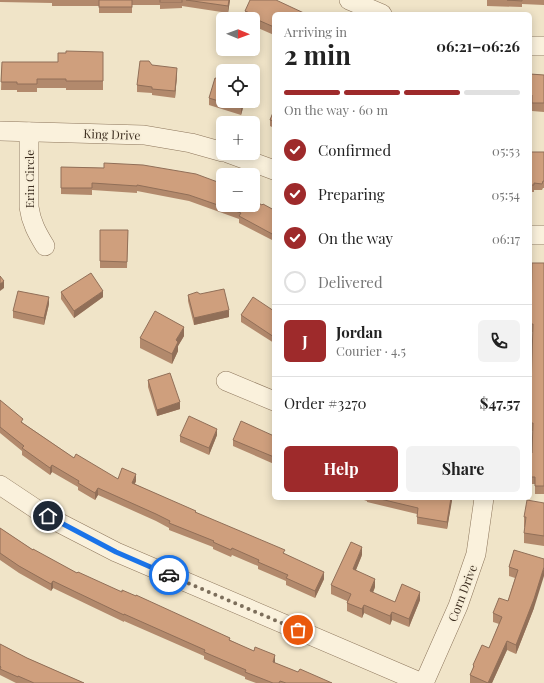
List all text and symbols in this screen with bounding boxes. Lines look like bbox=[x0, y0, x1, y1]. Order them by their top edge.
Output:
north arrow bbox=[216, 12, 260, 56]
map controls bbox=[216, 12, 260, 212]
text: Arriving in bbox=[284, 23, 347, 40]
text: 06:21–06:26 bbox=[436, 36, 520, 56]
text: 2 min bbox=[284, 37, 351, 72]
button: locate bbox=[216, 64, 260, 108]
text: On the way · 60 m bbox=[284, 101, 388, 118]
button: + bbox=[216, 116, 260, 160]
street label: King Drive bbox=[83, 125, 141, 143]
icon: check bbox=[284, 139, 306, 161]
text: Confirmed bbox=[318, 140, 391, 160]
text: 05:53 bbox=[492, 142, 520, 159]
street label: Erin Circle bbox=[21, 150, 37, 208]
button: − bbox=[216, 168, 260, 212]
icon: check bbox=[284, 183, 306, 205]
text: Preparing bbox=[318, 184, 385, 204]
text: 05:54 bbox=[492, 186, 520, 203]
icon: check bbox=[284, 227, 306, 249]
text: On the way bbox=[318, 228, 393, 248]
text: 06:17 bbox=[492, 230, 520, 247]
text: Delivered bbox=[318, 272, 383, 292]
button: phone bbox=[478, 320, 520, 362]
text: Jordan bbox=[336, 322, 382, 342]
text: J bbox=[302, 331, 308, 351]
text: Courier · 4.5 bbox=[336, 342, 406, 359]
text: Order #3270 bbox=[284, 393, 367, 413]
text: $47.57 bbox=[480, 393, 520, 413]
button: Help bbox=[284, 446, 398, 492]
button: Share bbox=[406, 446, 520, 492]
pin bbox=[31, 499, 65, 533]
icon: home bbox=[37, 505, 59, 527]
courier bbox=[149, 555, 189, 595]
street label: Corn Drive bbox=[444, 562, 480, 624]
icon: car bbox=[158, 564, 180, 586]
pin bbox=[281, 613, 315, 647]
icon: bag bbox=[287, 619, 309, 641]

